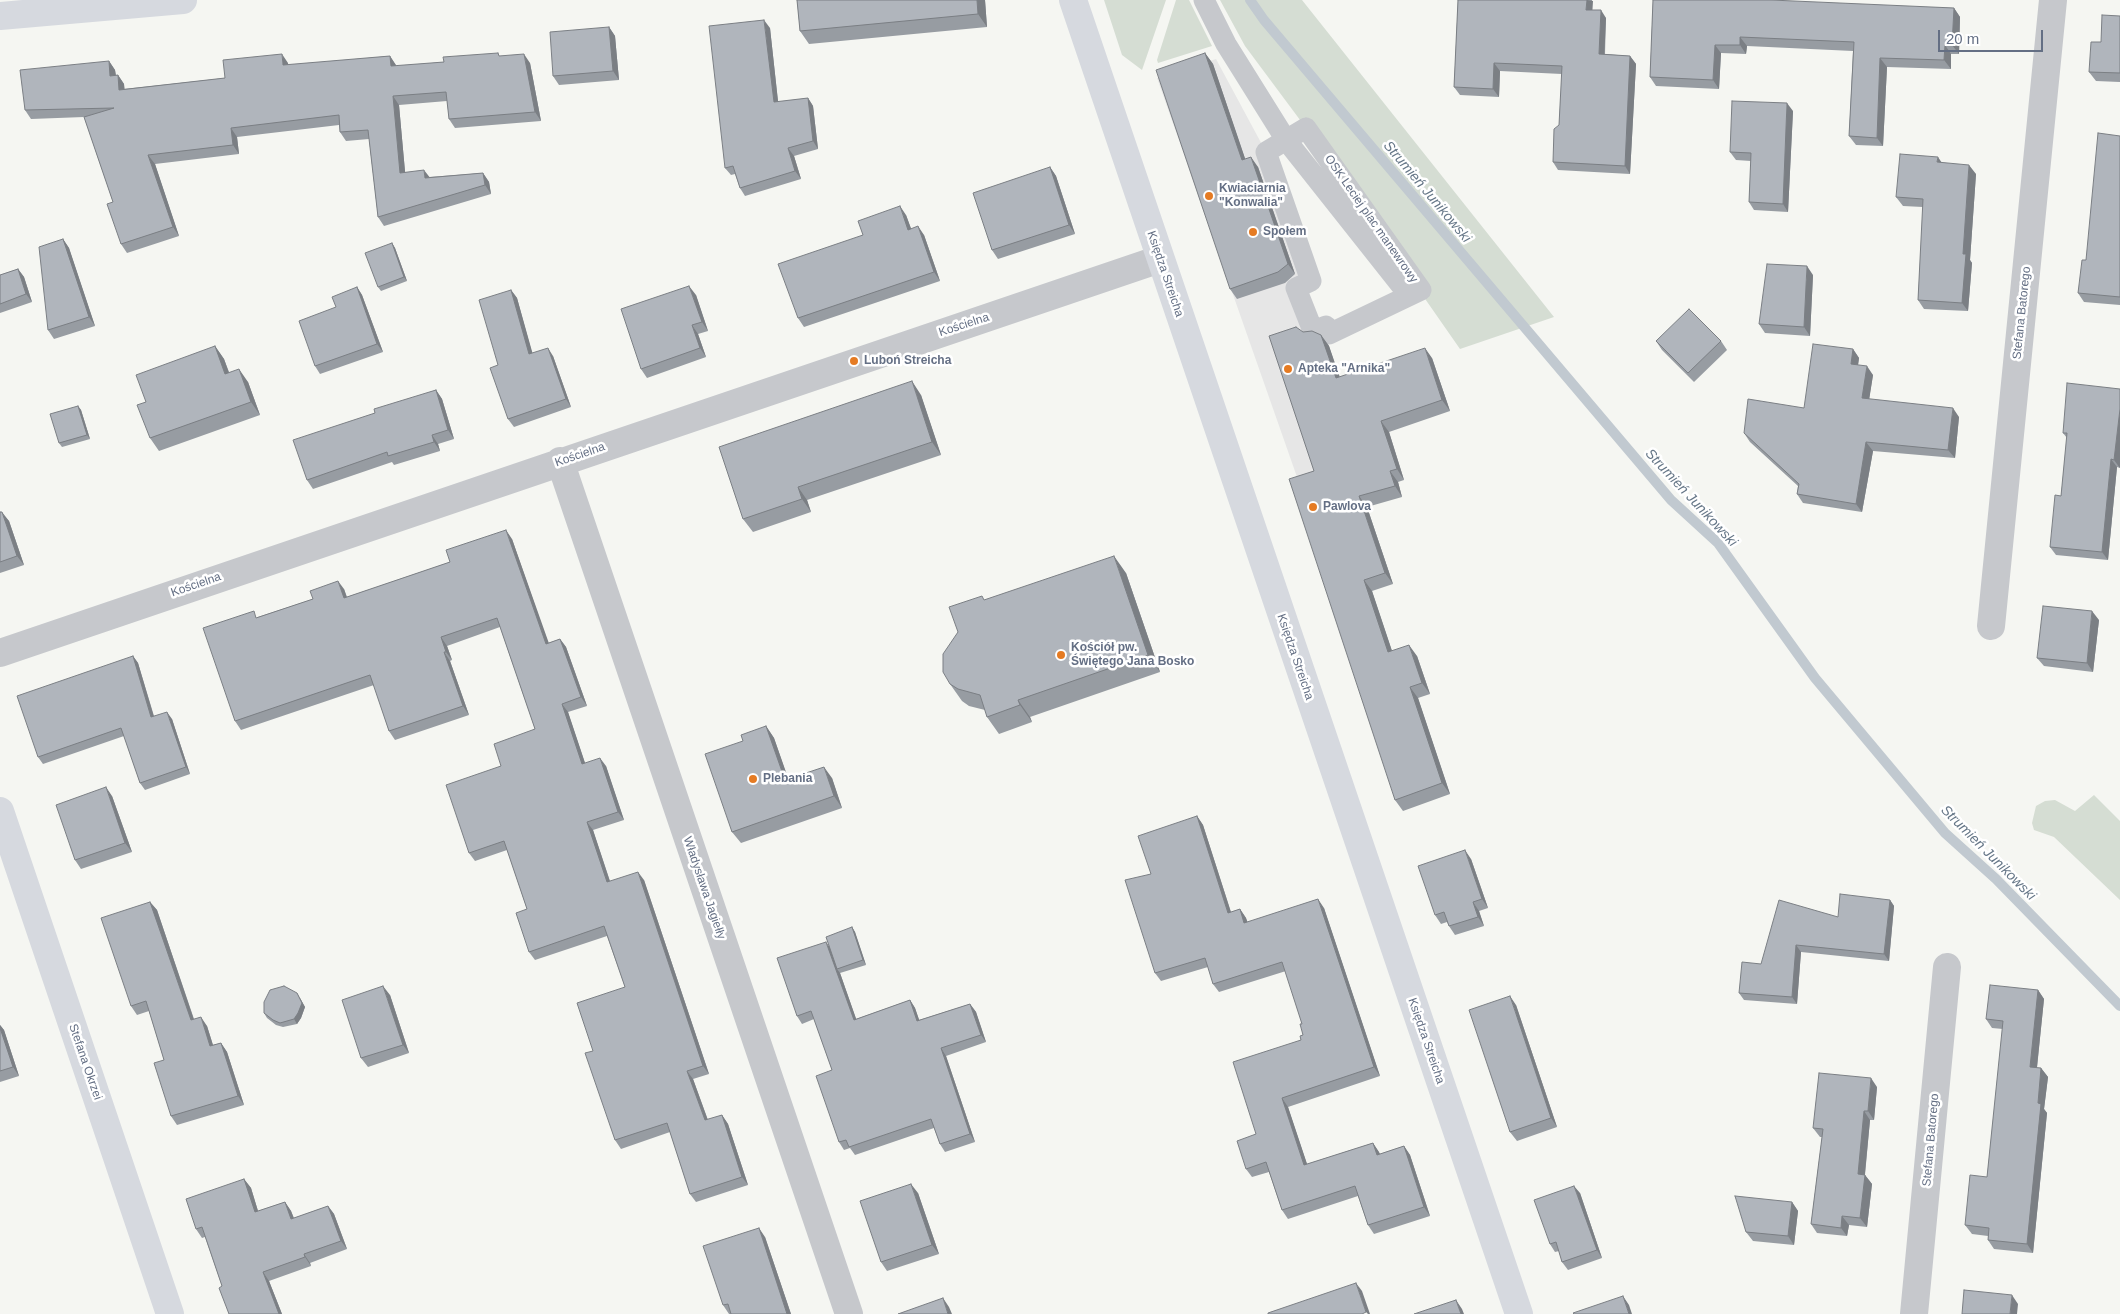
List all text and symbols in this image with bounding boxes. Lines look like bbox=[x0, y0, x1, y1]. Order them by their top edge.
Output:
scale bar bbox=[1940, 20, 2045, 52]
text: 20 m bbox=[1946, 30, 1979, 47]
water label: Strumień Junikowski bbox=[1380, 138, 1474, 246]
street label: OSK Leciej plac manewrowy bbox=[1321, 152, 1421, 286]
place label: Kwiaciarnia "Konwalia" bbox=[1219, 182, 1286, 210]
marker: Kwiaciarnia "Konwalia" bbox=[1203, 190, 1215, 202]
place label: Społem bbox=[1263, 225, 1306, 239]
marker: Społem bbox=[1247, 226, 1259, 238]
street label: Księdza Streicha bbox=[1144, 229, 1186, 319]
street label: Stefana Batorego bbox=[2010, 266, 2034, 360]
street label: Kościelna bbox=[937, 310, 991, 340]
place label: Luboń Streicha bbox=[864, 354, 951, 368]
marker: Luboń Streicha bbox=[848, 355, 860, 367]
place label: Apteka "Arnika" bbox=[1298, 362, 1390, 376]
marker: Apteka "Arnika" bbox=[1282, 363, 1294, 375]
street label: Kościelna bbox=[553, 440, 607, 470]
water label: Strumień Junikowski bbox=[1641, 446, 1741, 550]
place label: Pawlova bbox=[1323, 500, 1371, 514]
marker: Pawlova bbox=[1307, 501, 1319, 513]
street label: Kościelna bbox=[169, 570, 223, 600]
street label: Księdza Streicha bbox=[1274, 612, 1316, 702]
place label: Kościół pw. Świętego Jana Bosko bbox=[1071, 641, 1194, 669]
marker: Kościół pw. Świętego Jana Bosko bbox=[1055, 649, 1067, 661]
place label: Plebania bbox=[763, 772, 812, 786]
marker: Plebania bbox=[747, 773, 759, 785]
water label: Strumień Junikowski bbox=[1937, 802, 2039, 904]
street label: Władysława Jagiełły bbox=[680, 835, 728, 941]
street label: Księdza Streicha bbox=[1405, 996, 1447, 1086]
street label: Stefana Okrzei bbox=[65, 1022, 105, 1102]
street label: Stefana Batorego bbox=[1920, 1093, 1942, 1187]

